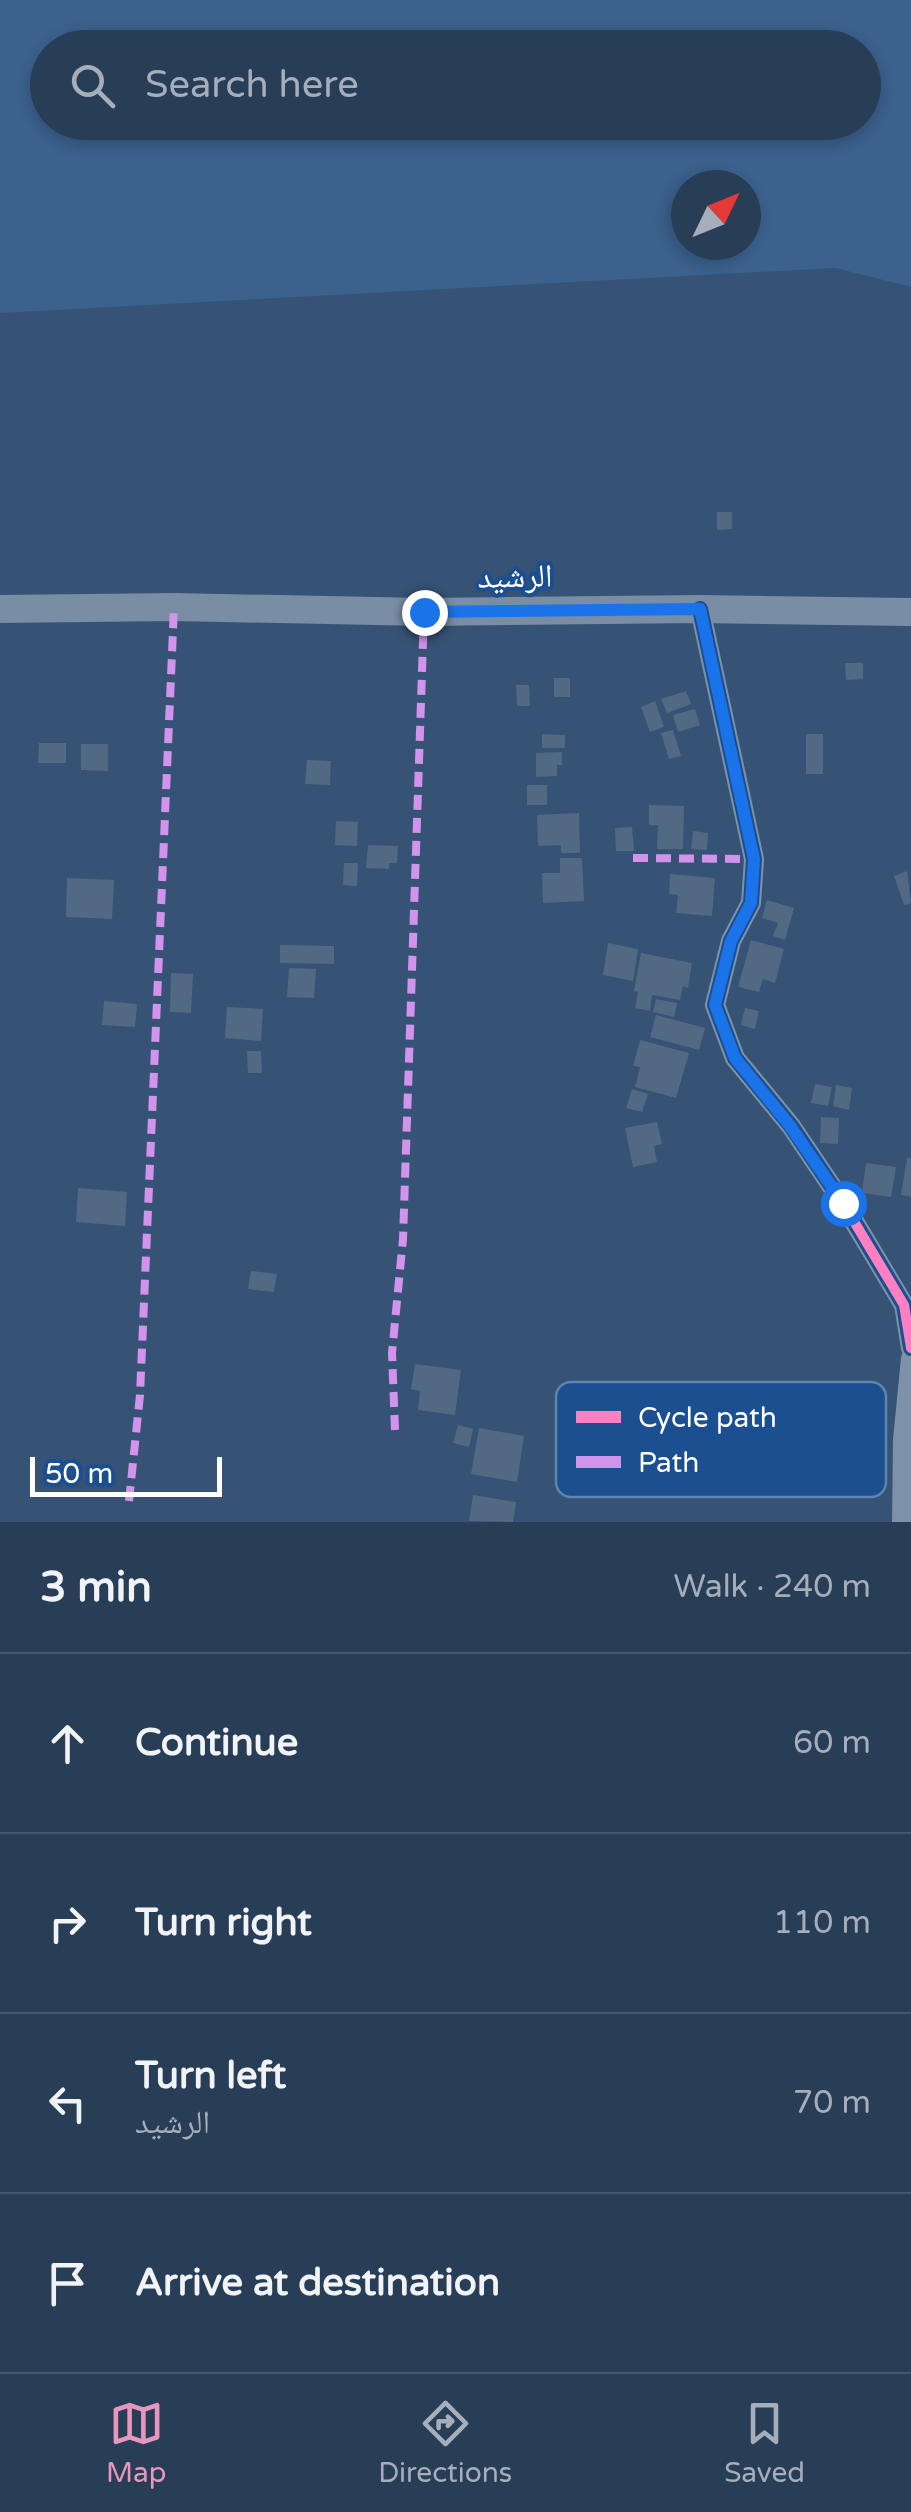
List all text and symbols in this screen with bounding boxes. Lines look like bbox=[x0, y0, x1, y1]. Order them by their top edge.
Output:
search box bbox=[30, 30, 881, 140]
icon: search bbox=[65, 58, 120, 113]
text: Search here bbox=[145, 62, 359, 108]
north arrow bbox=[671, 170, 761, 260]
street label: الرشيد bbox=[477, 557, 553, 597]
route end bbox=[402, 590, 448, 636]
route start bbox=[821, 1181, 867, 1227]
legend bbox=[556, 1382, 886, 1497]
text: Cycle path bbox=[638, 1401, 777, 1435]
text: Path bbox=[638, 1446, 699, 1480]
scale bar bbox=[30, 1452, 222, 1496]
text: 50 m bbox=[45, 1457, 113, 1491]
text: 3 min bbox=[40, 1562, 152, 1613]
text: Walk · 240 m bbox=[674, 1568, 871, 1606]
icon: ahead bbox=[40, 1716, 95, 1771]
text: Continue bbox=[135, 1720, 298, 1766]
text: 60 m bbox=[793, 1724, 871, 1762]
icon: right bbox=[40, 1896, 95, 1951]
text: Turn right bbox=[135, 1900, 312, 1946]
text: 110 m bbox=[773, 1904, 871, 1942]
text: Turn left bbox=[135, 2053, 286, 2099]
icon: left bbox=[40, 2076, 95, 2131]
text: 70 m bbox=[793, 2084, 871, 2122]
text: الرشيد bbox=[135, 2104, 210, 2142]
icon: arrive bbox=[40, 2256, 95, 2311]
text: Arrive at destination bbox=[135, 2260, 500, 2306]
tab: Map bbox=[106, 2396, 166, 2490]
tab: Directions bbox=[378, 2396, 512, 2490]
tab: Saved bbox=[724, 2396, 805, 2490]

